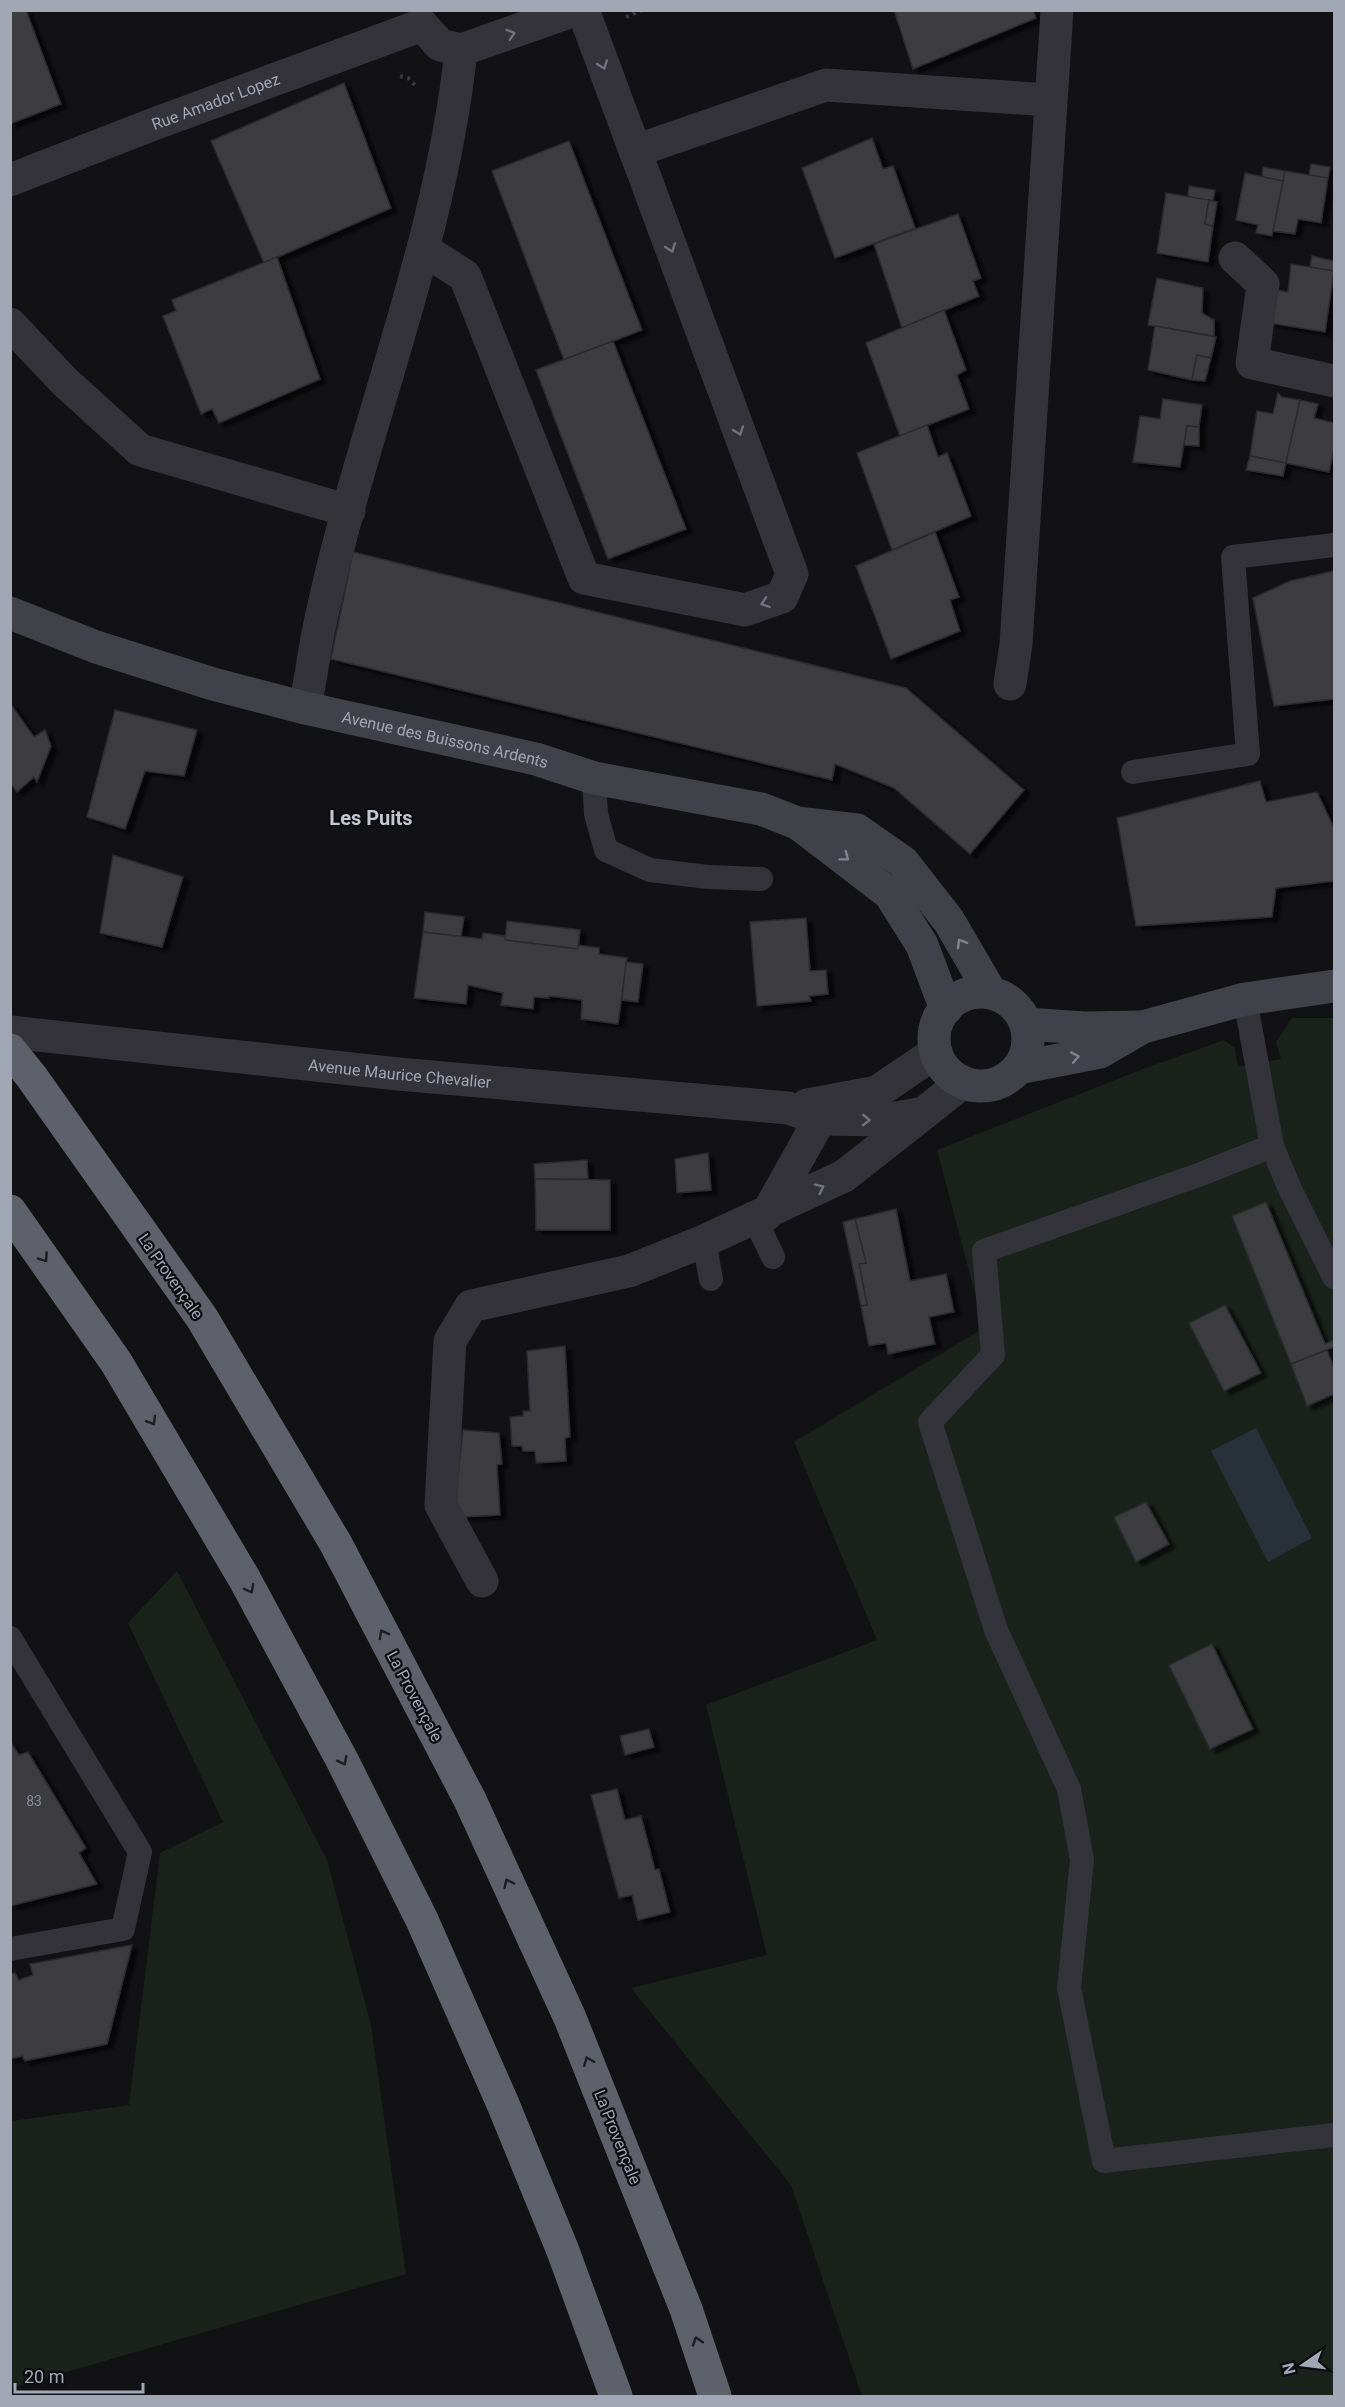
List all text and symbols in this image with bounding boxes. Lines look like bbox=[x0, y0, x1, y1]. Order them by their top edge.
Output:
one-way arrow bbox=[505, 29, 516, 41]
one-way arrow bbox=[596, 59, 609, 70]
street label: Rue Amador Lopez bbox=[149, 69, 282, 134]
one-way arrow bbox=[664, 242, 676, 253]
one-way arrow bbox=[732, 425, 744, 436]
one-way arrow bbox=[761, 595, 771, 608]
street label: Avenue des Buissons Ardents bbox=[340, 707, 551, 772]
district label: Les Puits bbox=[329, 806, 413, 830]
one-way arrow bbox=[838, 850, 849, 861]
one-way arrow bbox=[957, 938, 969, 949]
one-way arrow bbox=[1070, 1051, 1080, 1064]
street label: Avenue Maurice Chevalier bbox=[307, 1055, 493, 1092]
one-way arrow bbox=[861, 1113, 870, 1126]
one-way arrow bbox=[814, 1184, 825, 1195]
street label: La Provençale bbox=[134, 1230, 207, 1323]
one-way arrow bbox=[37, 1252, 48, 1263]
one-way arrow bbox=[144, 1415, 156, 1425]
one-way arrow bbox=[243, 1583, 254, 1594]
one-way arrow bbox=[379, 1630, 390, 1641]
street label: La Provençale bbox=[383, 1648, 446, 1745]
one-way arrow bbox=[336, 1755, 347, 1765]
house number: 83 bbox=[26, 1793, 42, 1809]
one-way arrow bbox=[504, 1879, 516, 1890]
one-way arrow bbox=[583, 2057, 595, 2068]
street label: La Provençale bbox=[590, 2087, 645, 2187]
north arrow bbox=[1273, 2335, 1333, 2395]
one-way arrow bbox=[691, 2336, 704, 2347]
scale bar bbox=[15, 2356, 142, 2394]
text: N bbox=[1278, 2361, 1300, 2376]
text: 20 m bbox=[24, 2366, 64, 2387]

